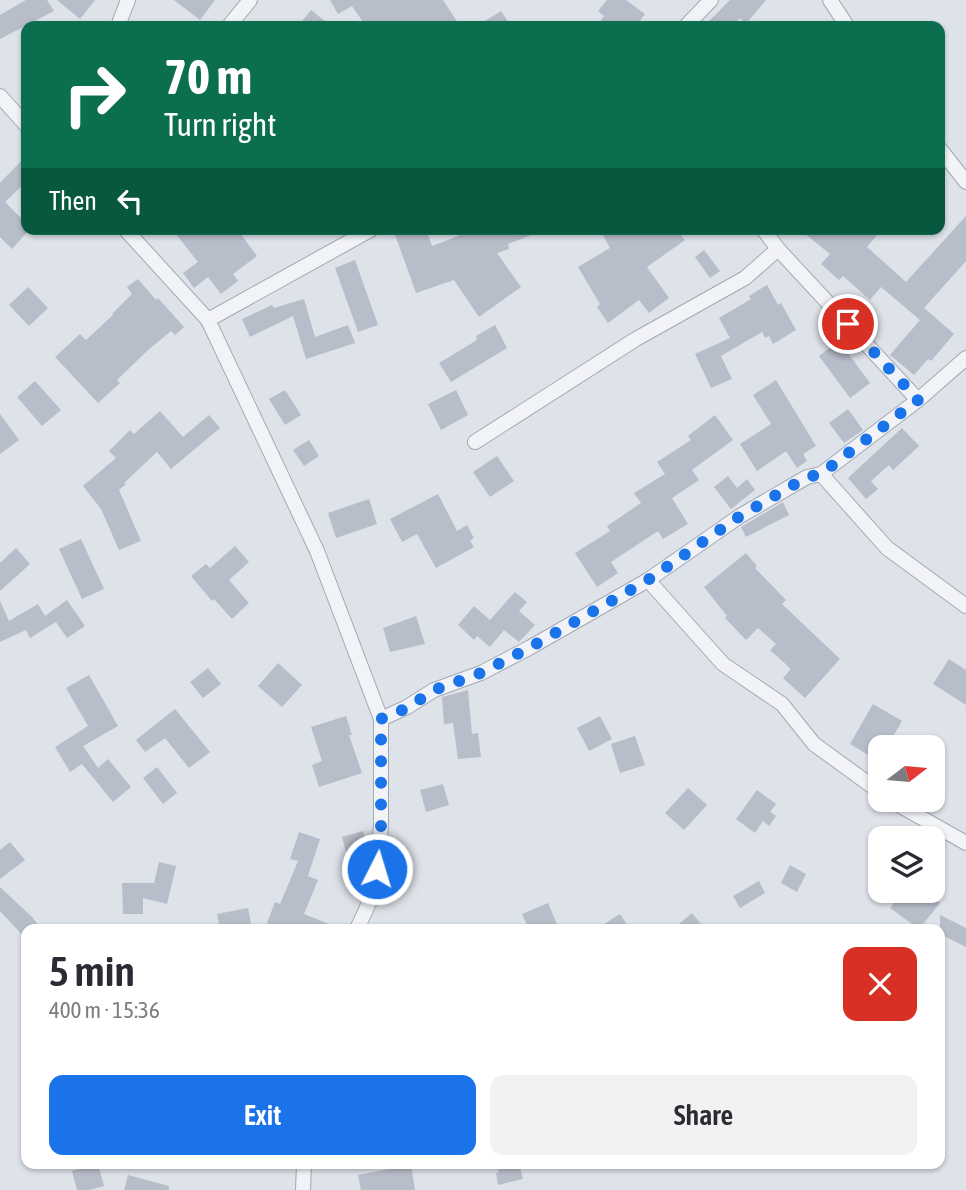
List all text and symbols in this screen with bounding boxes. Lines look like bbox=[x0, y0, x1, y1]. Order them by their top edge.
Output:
text: 70 m bbox=[164, 48, 252, 104]
icon: right bbox=[49, 49, 140, 140]
text: Turn right bbox=[164, 106, 277, 143]
icon: left bbox=[111, 182, 149, 220]
text: Then bbox=[49, 186, 97, 216]
pin bbox=[818, 294, 878, 354]
icon: arrive bbox=[829, 305, 867, 343]
north arrow bbox=[868, 735, 945, 812]
map controls bbox=[868, 735, 945, 903]
button: layers bbox=[868, 826, 945, 903]
position arrow bbox=[340, 832, 414, 906]
text: 5 min bbox=[49, 947, 135, 995]
button: close bbox=[843, 947, 917, 1021]
text: 400 m · 15:36 bbox=[49, 997, 160, 1023]
button: Exit bbox=[49, 1075, 476, 1155]
button: Share bbox=[490, 1075, 917, 1155]

